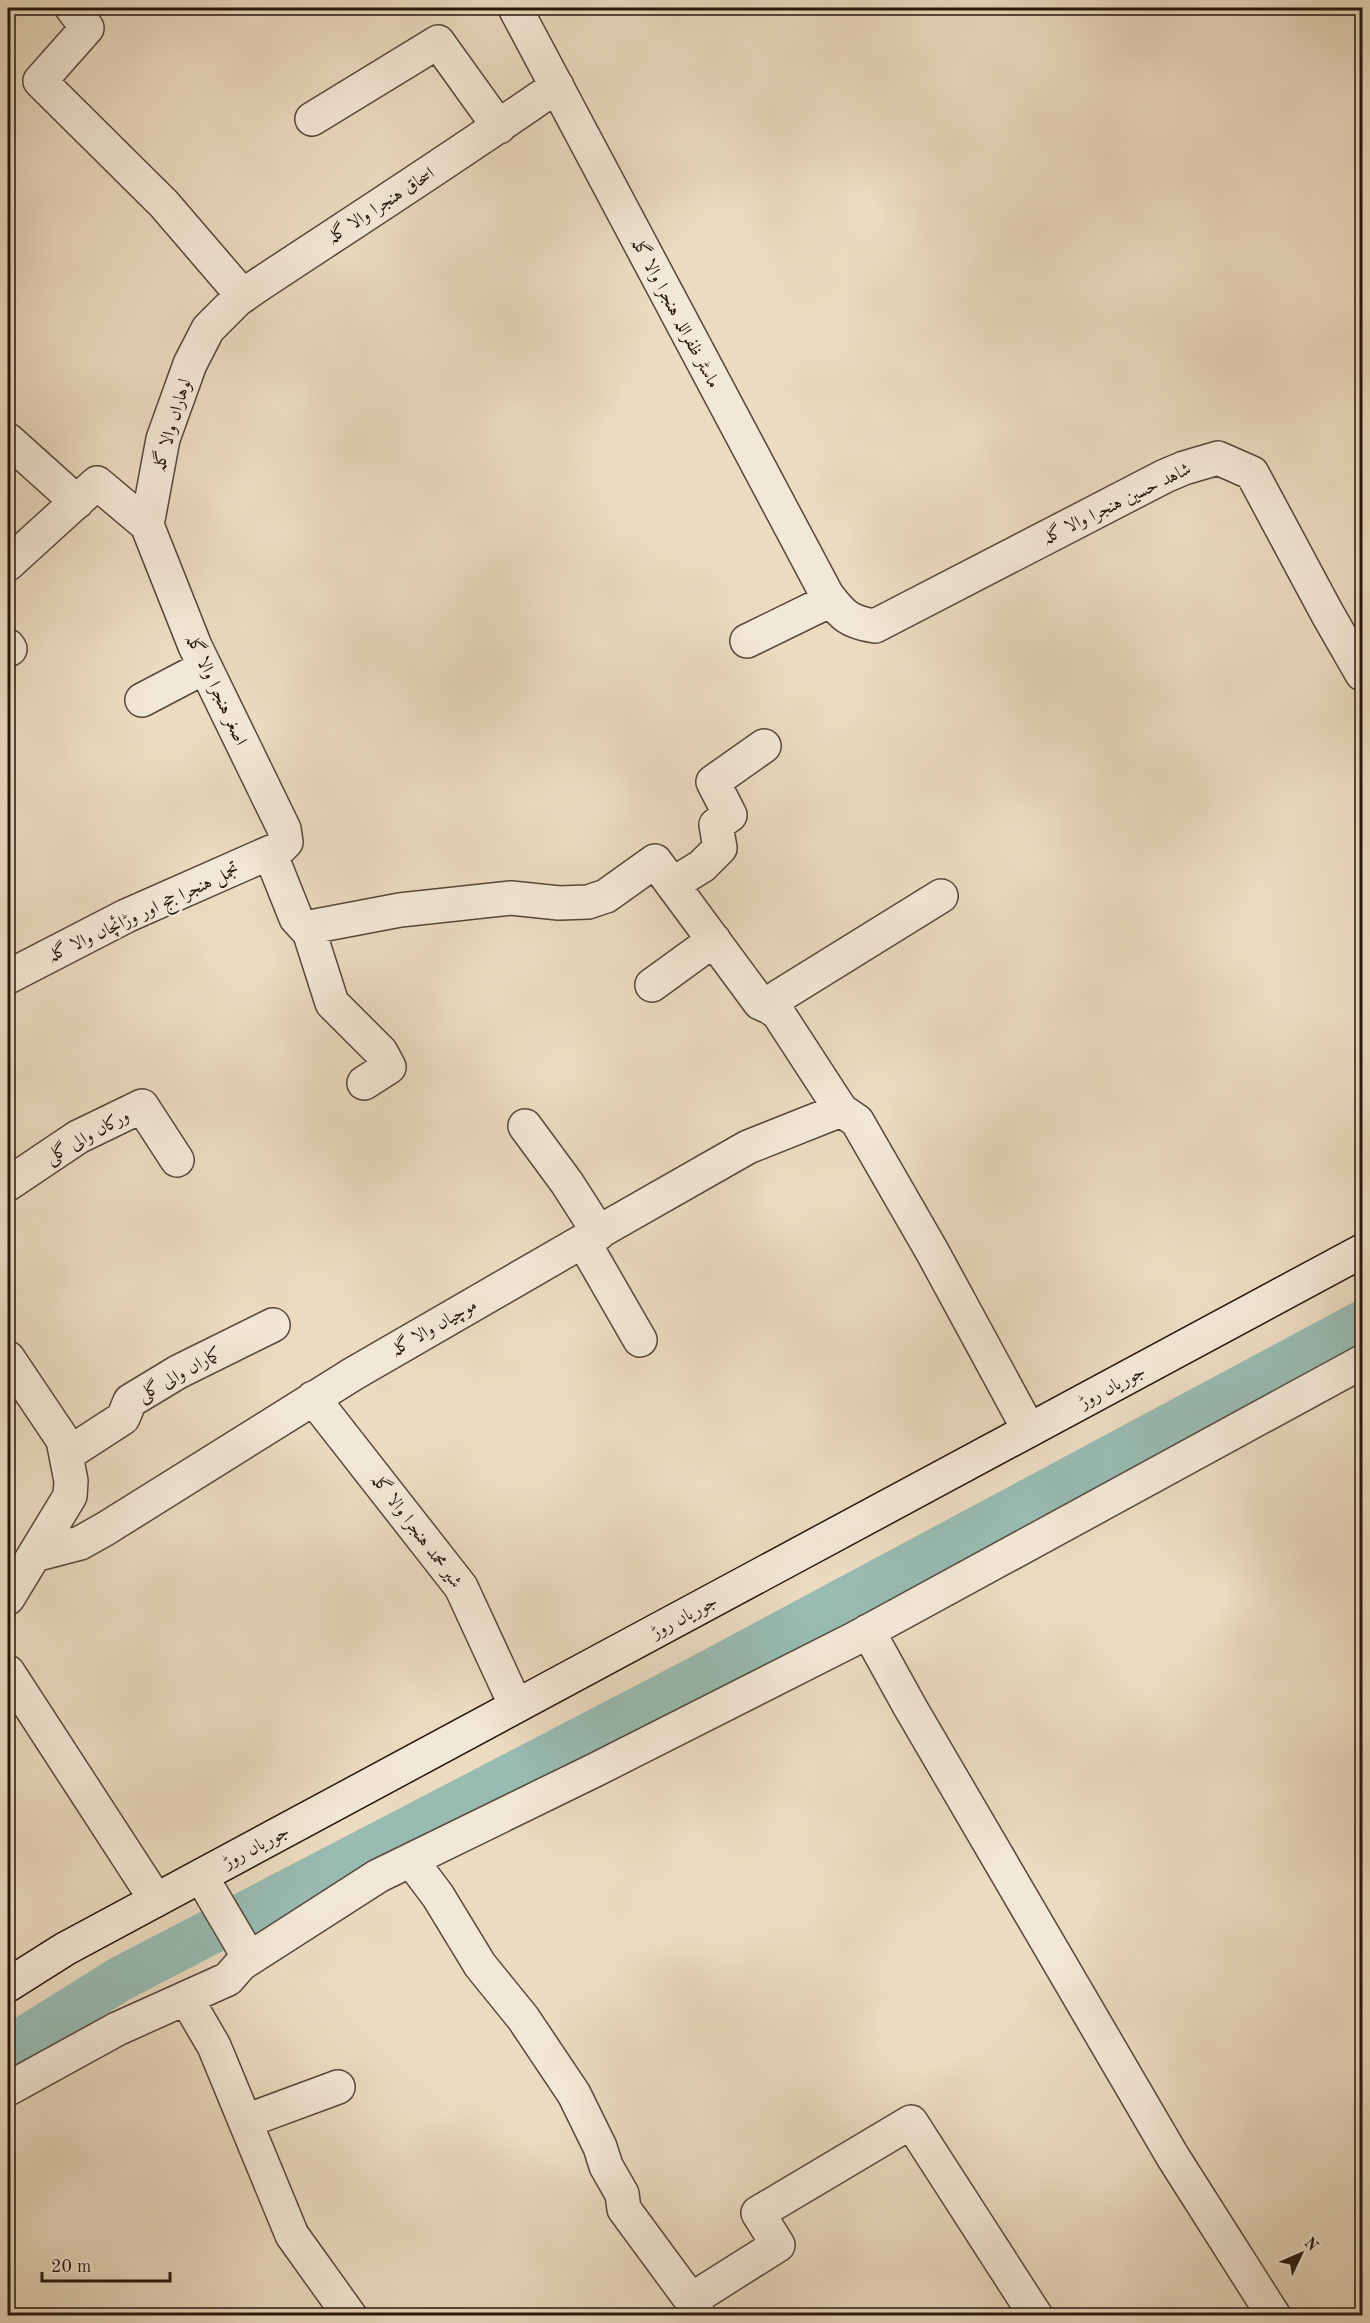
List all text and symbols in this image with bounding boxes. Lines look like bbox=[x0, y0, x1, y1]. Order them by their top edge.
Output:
street label: اسحاق ہنجرا والا گلہ bbox=[322, 162, 439, 249]
street label: ماسٹر ظفراللہ ہنجرا والا گلہ bbox=[626, 232, 725, 392]
street label: لوہاراں والا گلہ bbox=[146, 376, 196, 474]
street label: شاہد حسین ہنجرا والا گلہ bbox=[1038, 457, 1195, 550]
street label: اصغر ہنجرا والا گلہ bbox=[181, 629, 253, 749]
street label: تجمل ہنجرا جج اور وڑائچاں والا گلہ bbox=[43, 858, 245, 971]
street label: ورکاں والی گلی bbox=[41, 1104, 134, 1170]
street label: موچیاں والا گلہ bbox=[385, 1293, 481, 1362]
street label: کماراں والی گلی bbox=[133, 1342, 226, 1408]
street label: جوریاں روڑ bbox=[1075, 1362, 1149, 1414]
street label: شیر محمد ہنجرا والا گلہ bbox=[366, 1468, 468, 1593]
street label: جوریاں روڑ bbox=[647, 1592, 721, 1644]
street label: جوریاں روڑ bbox=[219, 1822, 293, 1874]
north arrow bbox=[1271, 2224, 1331, 2284]
text: N bbox=[1300, 2235, 1321, 2255]
scale bar bbox=[42, 2245, 170, 2283]
text: 20 m bbox=[51, 2258, 91, 2276]

